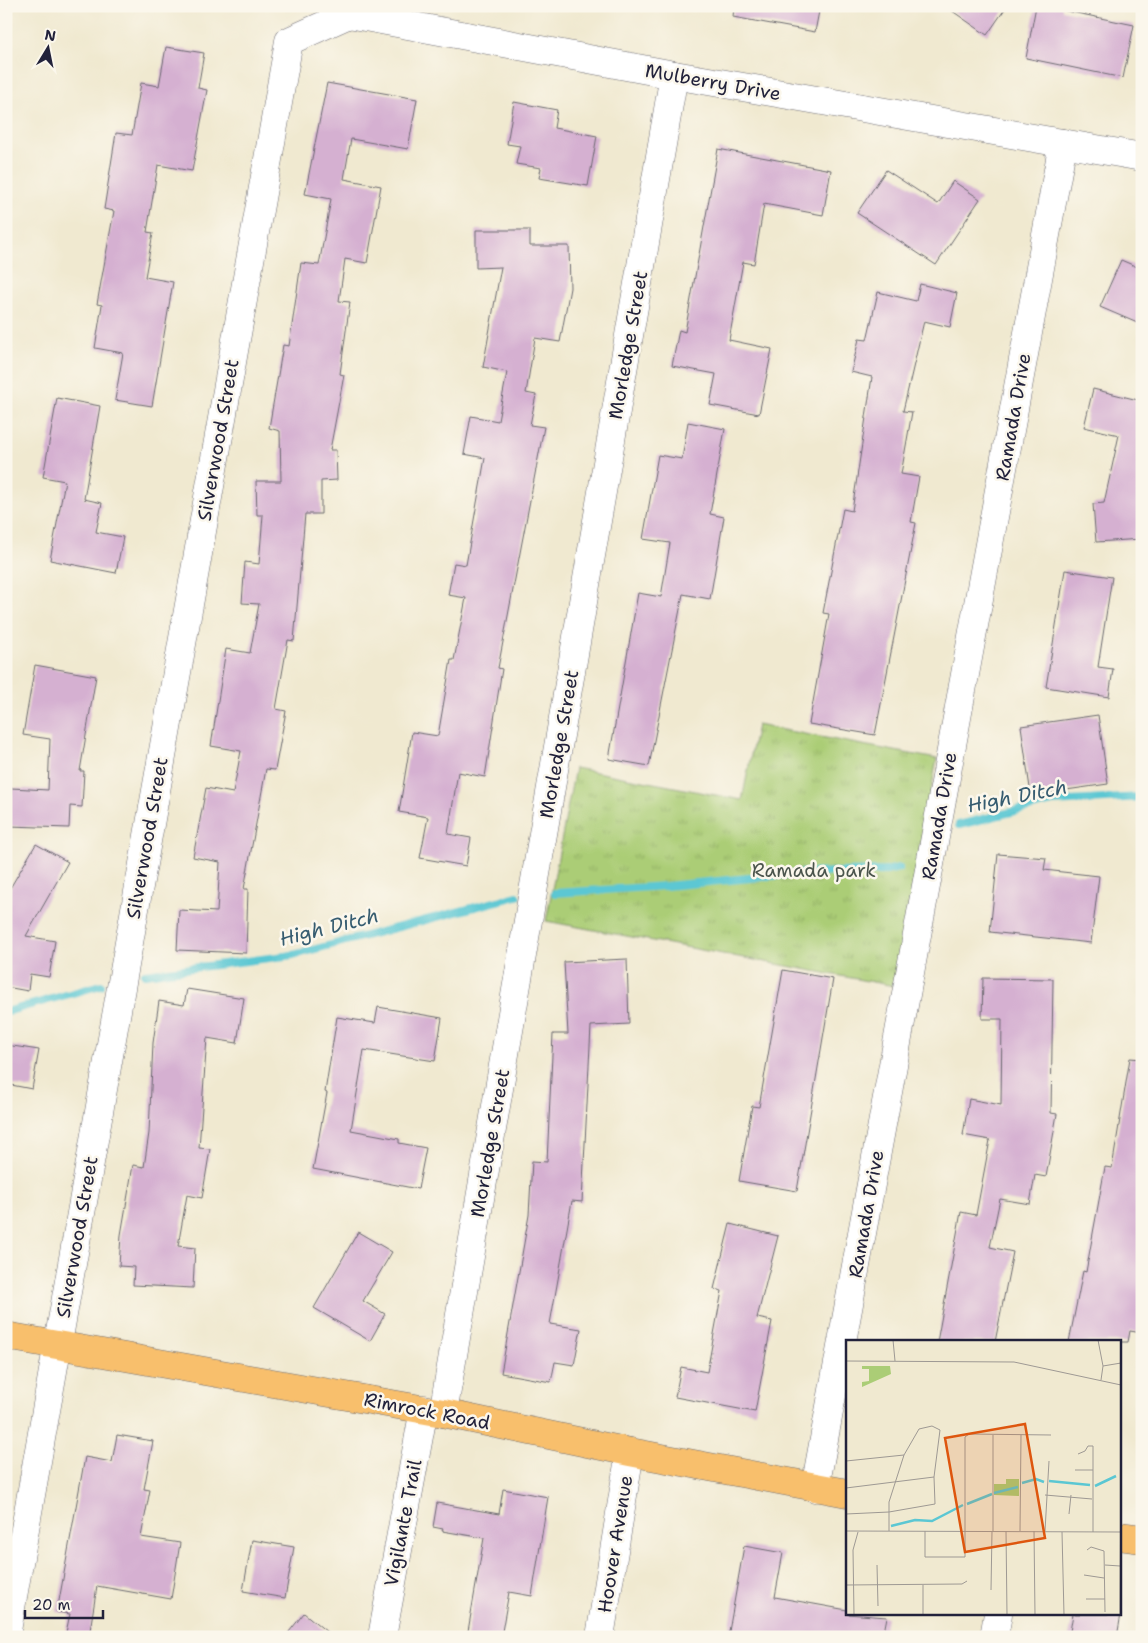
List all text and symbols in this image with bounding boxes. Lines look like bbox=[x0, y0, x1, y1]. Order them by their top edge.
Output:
north arrow bbox=[22, 22, 72, 72]
text: N bbox=[43, 25, 57, 45]
street label: Mulberry Drive bbox=[643, 58, 783, 106]
street label: Morledge Street bbox=[603, 269, 653, 421]
street label: Ramada Drive bbox=[989, 351, 1037, 483]
street label: Silverwood Street bbox=[191, 357, 245, 523]
street label: Morledge Street bbox=[534, 668, 584, 820]
street label: Ramada Drive bbox=[915, 750, 963, 882]
street label: Silverwood Street bbox=[120, 755, 174, 921]
water label: High Ditch bbox=[965, 774, 1069, 818]
park label: Ramada park bbox=[752, 858, 876, 883]
water label: High Ditch bbox=[277, 902, 381, 952]
street label: Morledge Street bbox=[465, 1067, 515, 1219]
street label: Ramada Drive bbox=[842, 1148, 890, 1280]
street label: Silverwood Street bbox=[50, 1154, 104, 1320]
inset map bbox=[846, 1340, 1120, 1616]
street label: Rimrock Road bbox=[362, 1387, 492, 1435]
street label: Vigilante Trail bbox=[378, 1457, 428, 1589]
street label: Hoover Avenue bbox=[592, 1473, 638, 1615]
scale bar bbox=[25, 1588, 102, 1620]
text: 20 m bbox=[32, 1595, 71, 1615]

